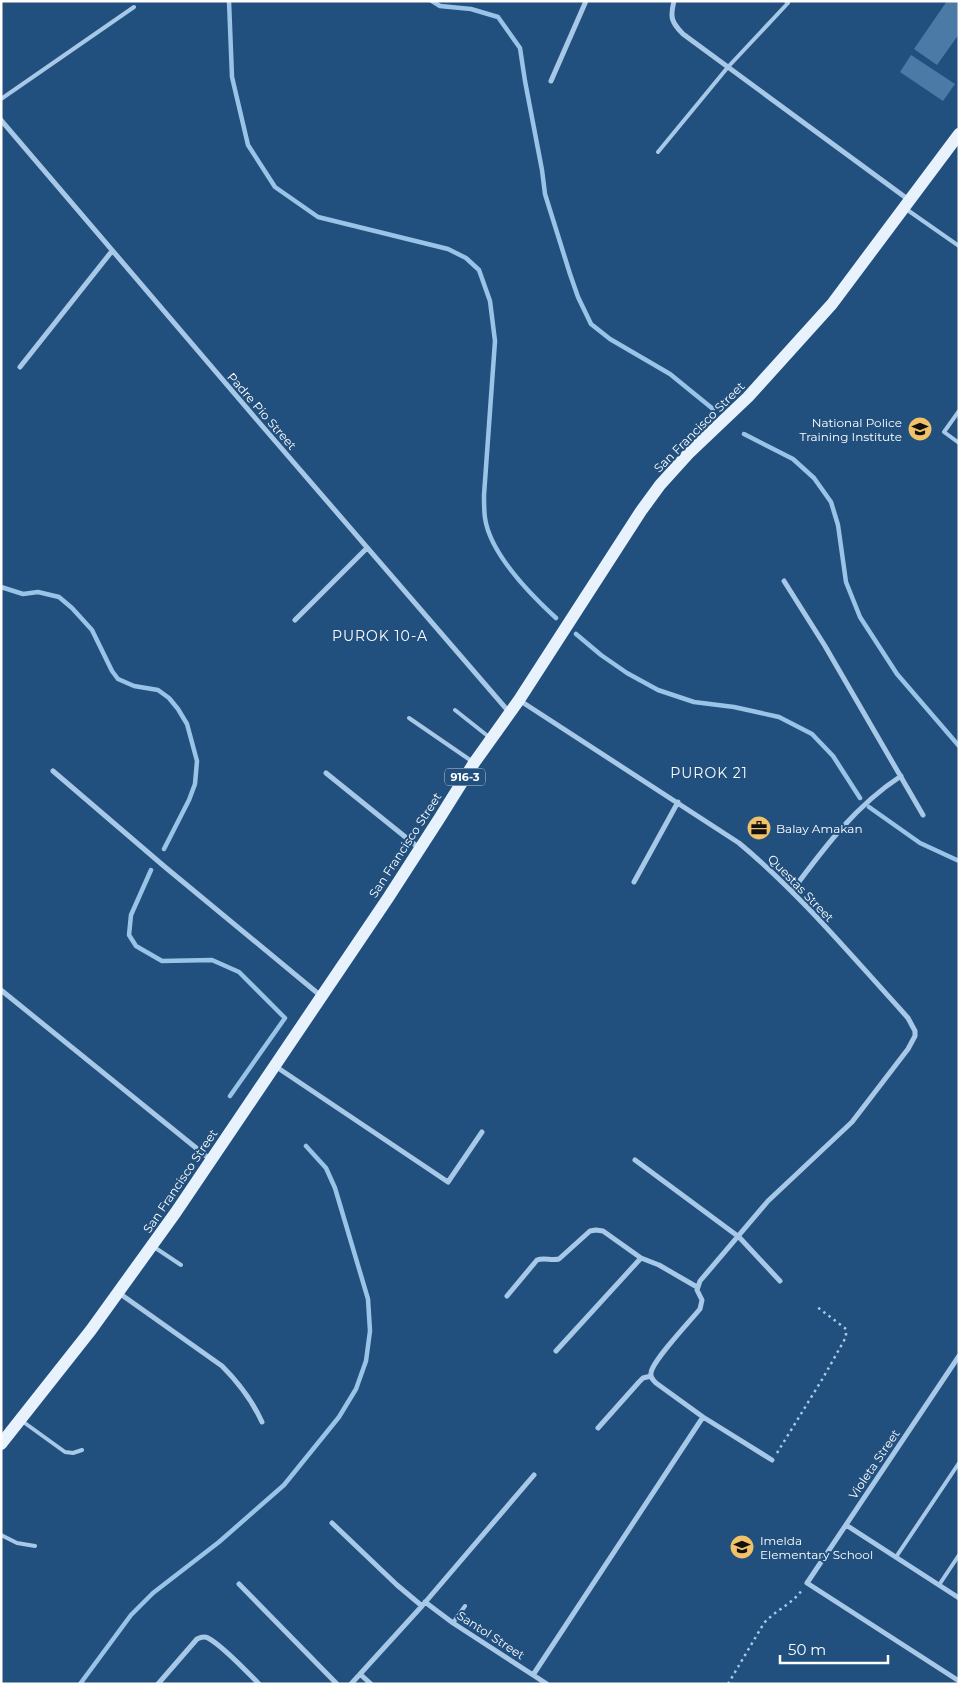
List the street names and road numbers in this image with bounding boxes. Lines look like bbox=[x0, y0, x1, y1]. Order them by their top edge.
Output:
street label: Padre Pio Street bbox=[224, 369, 300, 453]
street label: San Francisco Street bbox=[651, 378, 748, 475]
road number: 916-3 bbox=[445, 769, 485, 786]
street label: San Francisco Street bbox=[365, 790, 445, 900]
street label: Questas Street bbox=[765, 851, 837, 925]
street label: San Francisco Street bbox=[140, 1126, 220, 1236]
street label: Violeta Street bbox=[845, 1426, 903, 1502]
street label: Santol Street bbox=[454, 1608, 528, 1662]

